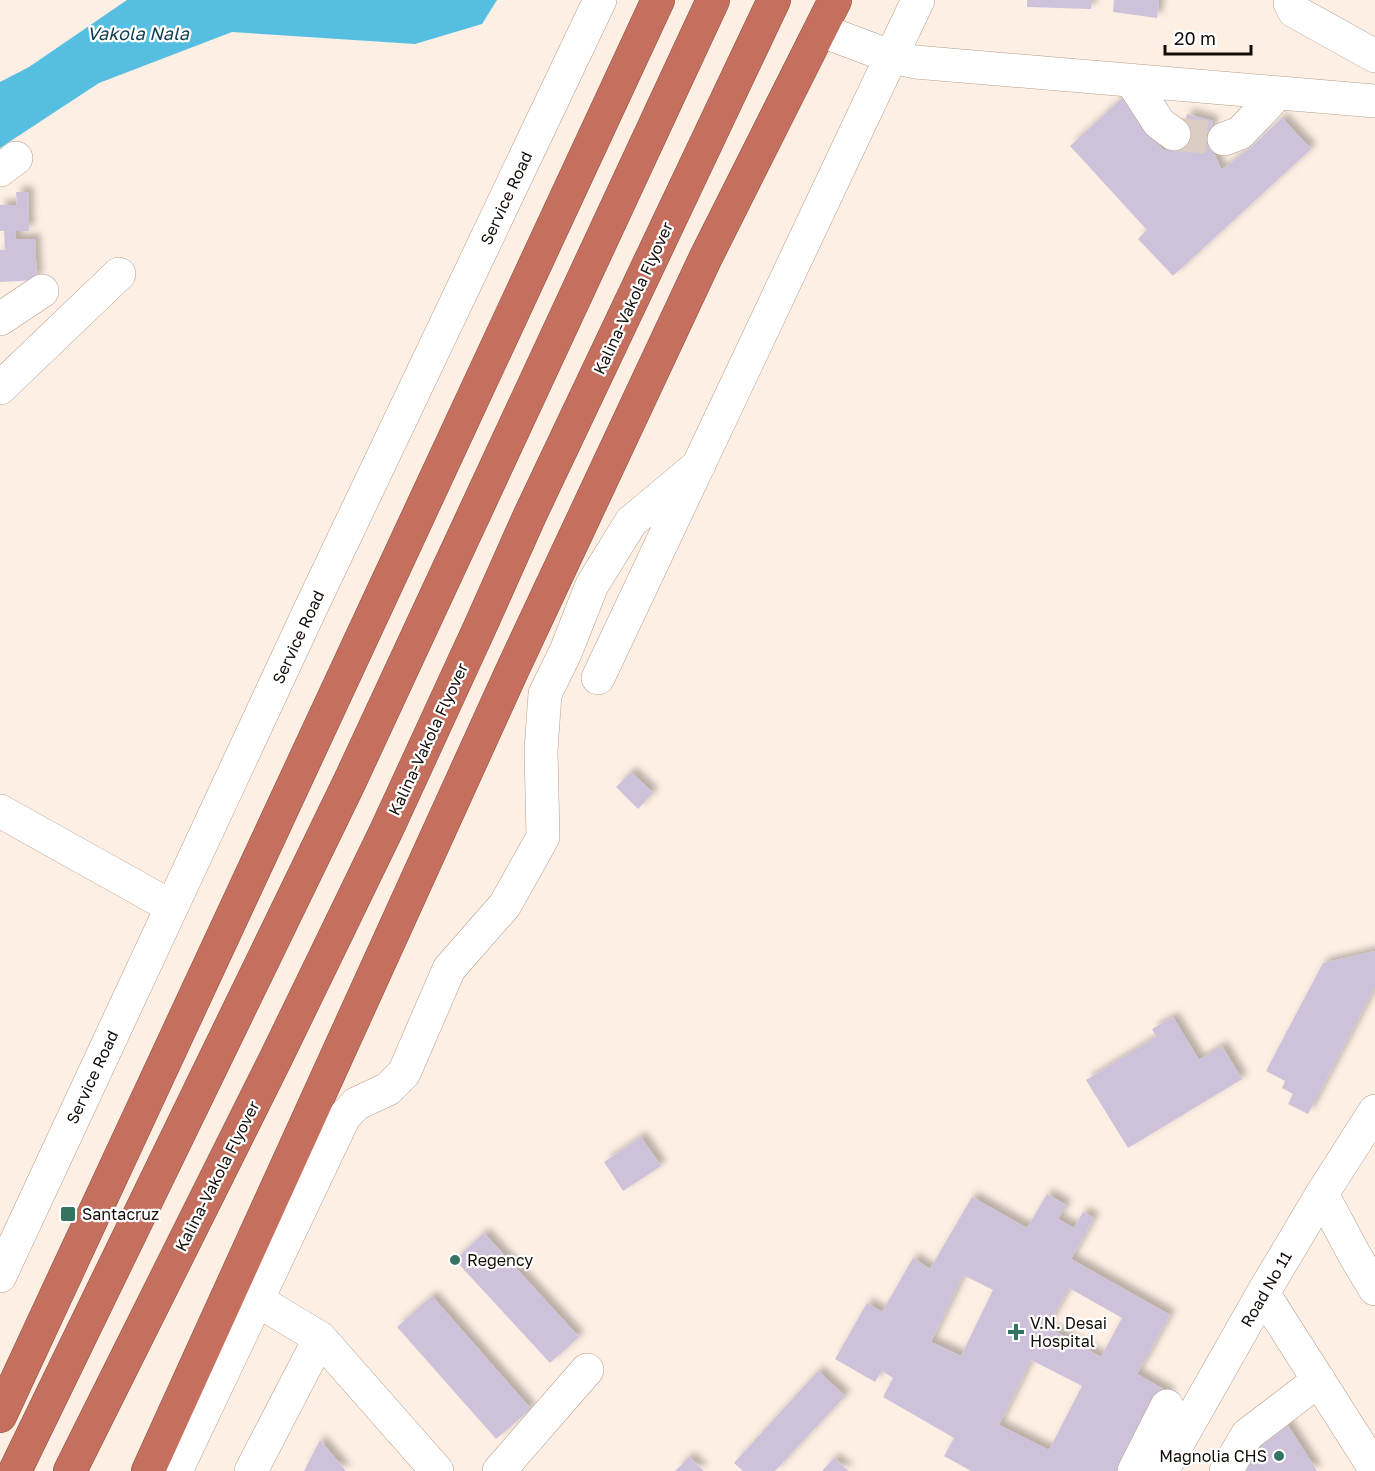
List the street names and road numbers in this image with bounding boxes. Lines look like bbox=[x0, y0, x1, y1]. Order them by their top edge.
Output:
street label: Service Road bbox=[476, 148, 536, 248]
street label: Kalina-Vakola Flyover bbox=[589, 219, 677, 377]
street label: Service Road bbox=[268, 587, 328, 687]
street label: Kalina-Vakola Flyover bbox=[384, 660, 472, 818]
street label: Service Road bbox=[62, 1027, 122, 1127]
street label: Kalina-Vakola Flyover bbox=[170, 1098, 264, 1254]
street label: Road No 11 bbox=[1236, 1247, 1296, 1331]

